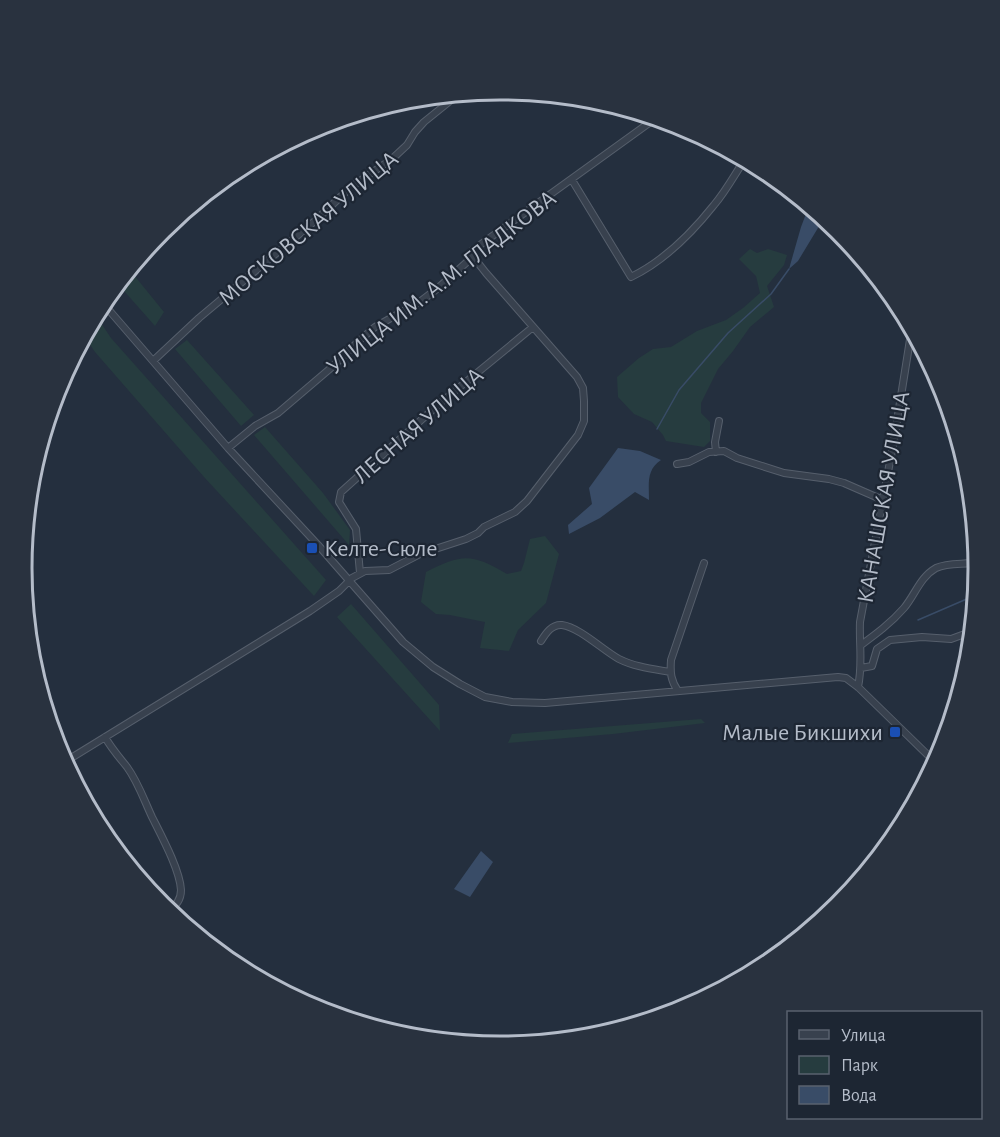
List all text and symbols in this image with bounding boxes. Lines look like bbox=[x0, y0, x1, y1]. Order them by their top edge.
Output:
street label: МОСКОВСКАЯ УЛИЦА bbox=[214, 147, 403, 311]
street label: УЛИЦА ИМ. А.М. ГЛАДКОВА bbox=[322, 186, 561, 380]
street label: ЛЕСНАЯ УЛИЦА bbox=[349, 363, 488, 488]
street label: КАНАШСКАЯ УЛИЦА bbox=[854, 389, 914, 605]
place label: Келте-Сюле bbox=[324, 537, 438, 561]
marker: Келте-Сюле bbox=[305, 541, 319, 555]
place label: Малые Бикшихи bbox=[722, 721, 883, 745]
marker: Малые Бикшихи bbox=[888, 725, 902, 739]
legend bbox=[787, 1011, 982, 1119]
text: Улица bbox=[841, 1027, 886, 1045]
text: Парк bbox=[841, 1057, 879, 1075]
text: Вода bbox=[841, 1087, 877, 1105]

